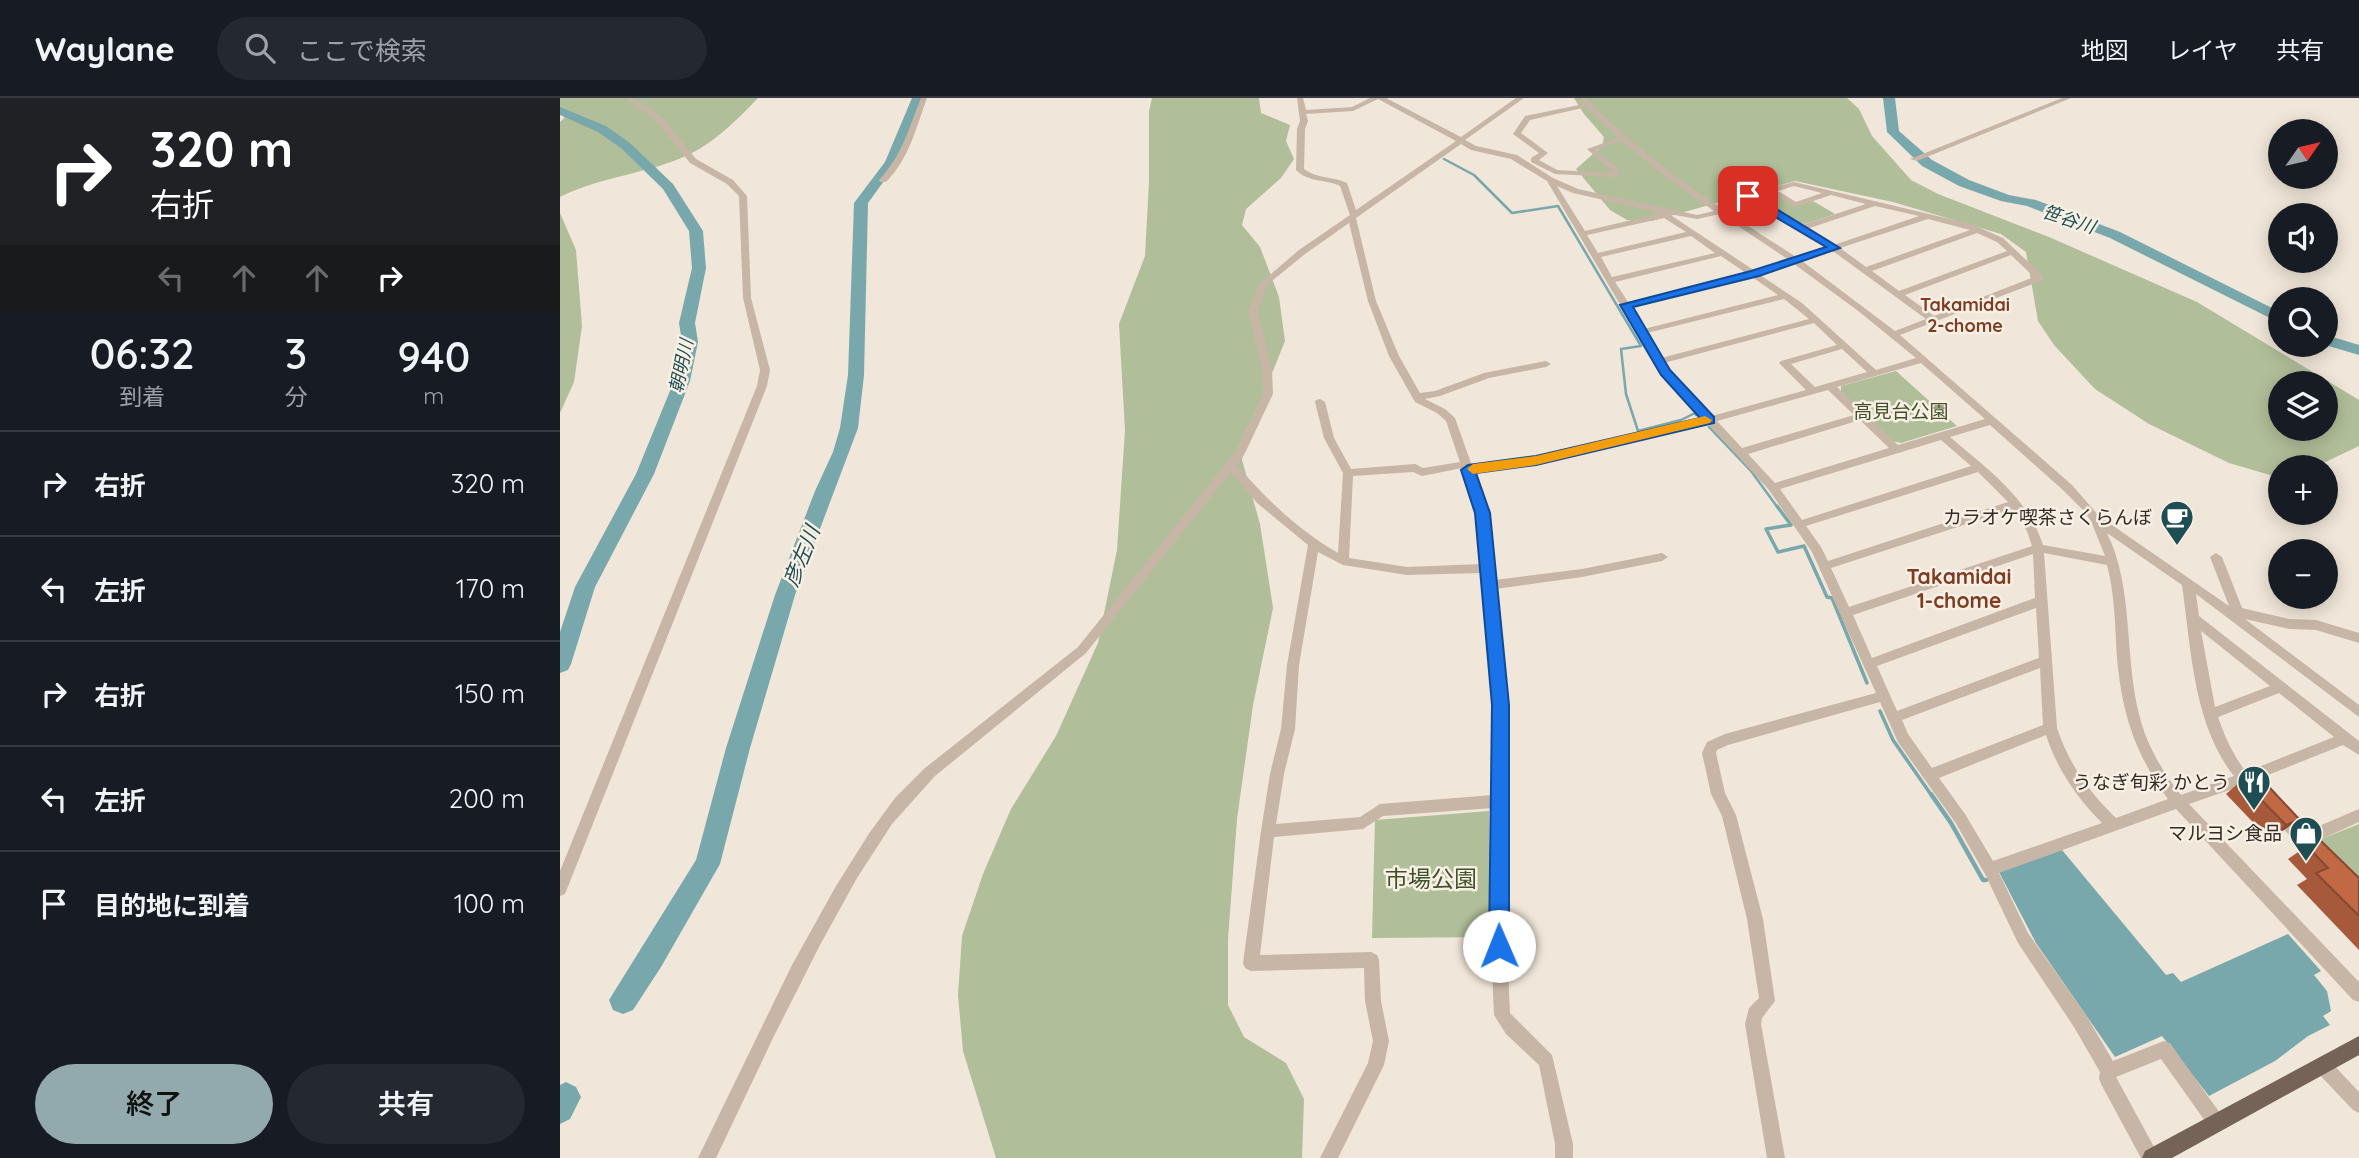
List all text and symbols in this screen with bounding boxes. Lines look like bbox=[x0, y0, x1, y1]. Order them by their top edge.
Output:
search box bbox=[217, 17, 707, 80]
text: Waylane bbox=[35, 28, 175, 69]
icon: search bbox=[241, 29, 279, 67]
text: ここで検索 bbox=[297, 34, 427, 67]
text: 地図 bbox=[2081, 35, 2129, 65]
text: レイヤ bbox=[2167, 35, 2238, 65]
text: 共有 bbox=[2276, 35, 2324, 65]
text: 320 m bbox=[150, 118, 293, 179]
north arrow bbox=[2268, 119, 2338, 189]
map controls bbox=[2268, 119, 2338, 609]
icon: right bbox=[35, 126, 126, 217]
pin bbox=[1718, 166, 1778, 226]
icon: arrive bbox=[1729, 177, 1767, 215]
text: 右折 bbox=[150, 184, 214, 224]
water label: 笹谷川 bbox=[2040, 200, 2100, 239]
button: sound bbox=[2268, 203, 2338, 273]
icon: left bbox=[152, 259, 190, 297]
icon: ahead bbox=[225, 259, 263, 297]
icon: ahead bbox=[298, 259, 336, 297]
icon: right bbox=[371, 259, 409, 297]
button: search bbox=[2268, 287, 2338, 357]
district label: Takamidai 2-chome bbox=[1920, 293, 2010, 337]
text: 06:32 bbox=[90, 327, 195, 380]
text: 3 bbox=[285, 327, 307, 380]
text: 940 bbox=[397, 330, 470, 383]
water label: 朝明川 bbox=[664, 335, 698, 395]
button: layers bbox=[2268, 371, 2338, 441]
text: m bbox=[423, 381, 444, 410]
text: 到着 bbox=[119, 382, 165, 411]
text: 分 bbox=[284, 382, 307, 411]
park label: 高見台公園 bbox=[1853, 399, 1949, 423]
button: + bbox=[2268, 455, 2338, 525]
icon: right bbox=[35, 465, 73, 503]
text: 320 m bbox=[451, 467, 525, 500]
text: 右折 bbox=[94, 469, 146, 502]
cafe icon: カラオケ喫茶さくらんぼ bbox=[2158, 498, 2196, 547]
place label: カラオケ喫茶さくらんぼ bbox=[1943, 505, 2152, 529]
water label: 彦左川 bbox=[777, 520, 826, 590]
button: − bbox=[2268, 539, 2338, 609]
district label: Takamidai 1-chome bbox=[1907, 563, 2011, 613]
icon: left bbox=[35, 570, 73, 608]
text: 170 m bbox=[456, 572, 525, 605]
text: 左折 bbox=[94, 574, 146, 607]
icon: right bbox=[35, 675, 73, 713]
text: 150 m bbox=[455, 677, 525, 710]
text: 右折 bbox=[94, 679, 146, 712]
restaurant icon: うなぎ旬彩 かとう bbox=[2235, 763, 2273, 812]
place label: うなぎ旬彩 かとう bbox=[2073, 770, 2230, 794]
icon: left bbox=[35, 780, 73, 818]
text: 200 m bbox=[449, 782, 525, 815]
text: 左折 bbox=[94, 784, 146, 817]
shop icon: マルヨシ食品 bbox=[2287, 814, 2325, 863]
place label: マルヨシ食品 bbox=[2168, 821, 2282, 845]
park label: 市場公園 bbox=[1385, 864, 1477, 893]
icon: arrive bbox=[35, 885, 73, 923]
text: 100 m bbox=[454, 887, 525, 920]
text: 目的地に到着 bbox=[94, 889, 250, 922]
position arrow bbox=[1462, 909, 1536, 983]
button: 終了 bbox=[35, 1064, 273, 1144]
button: 共有 bbox=[287, 1064, 525, 1144]

